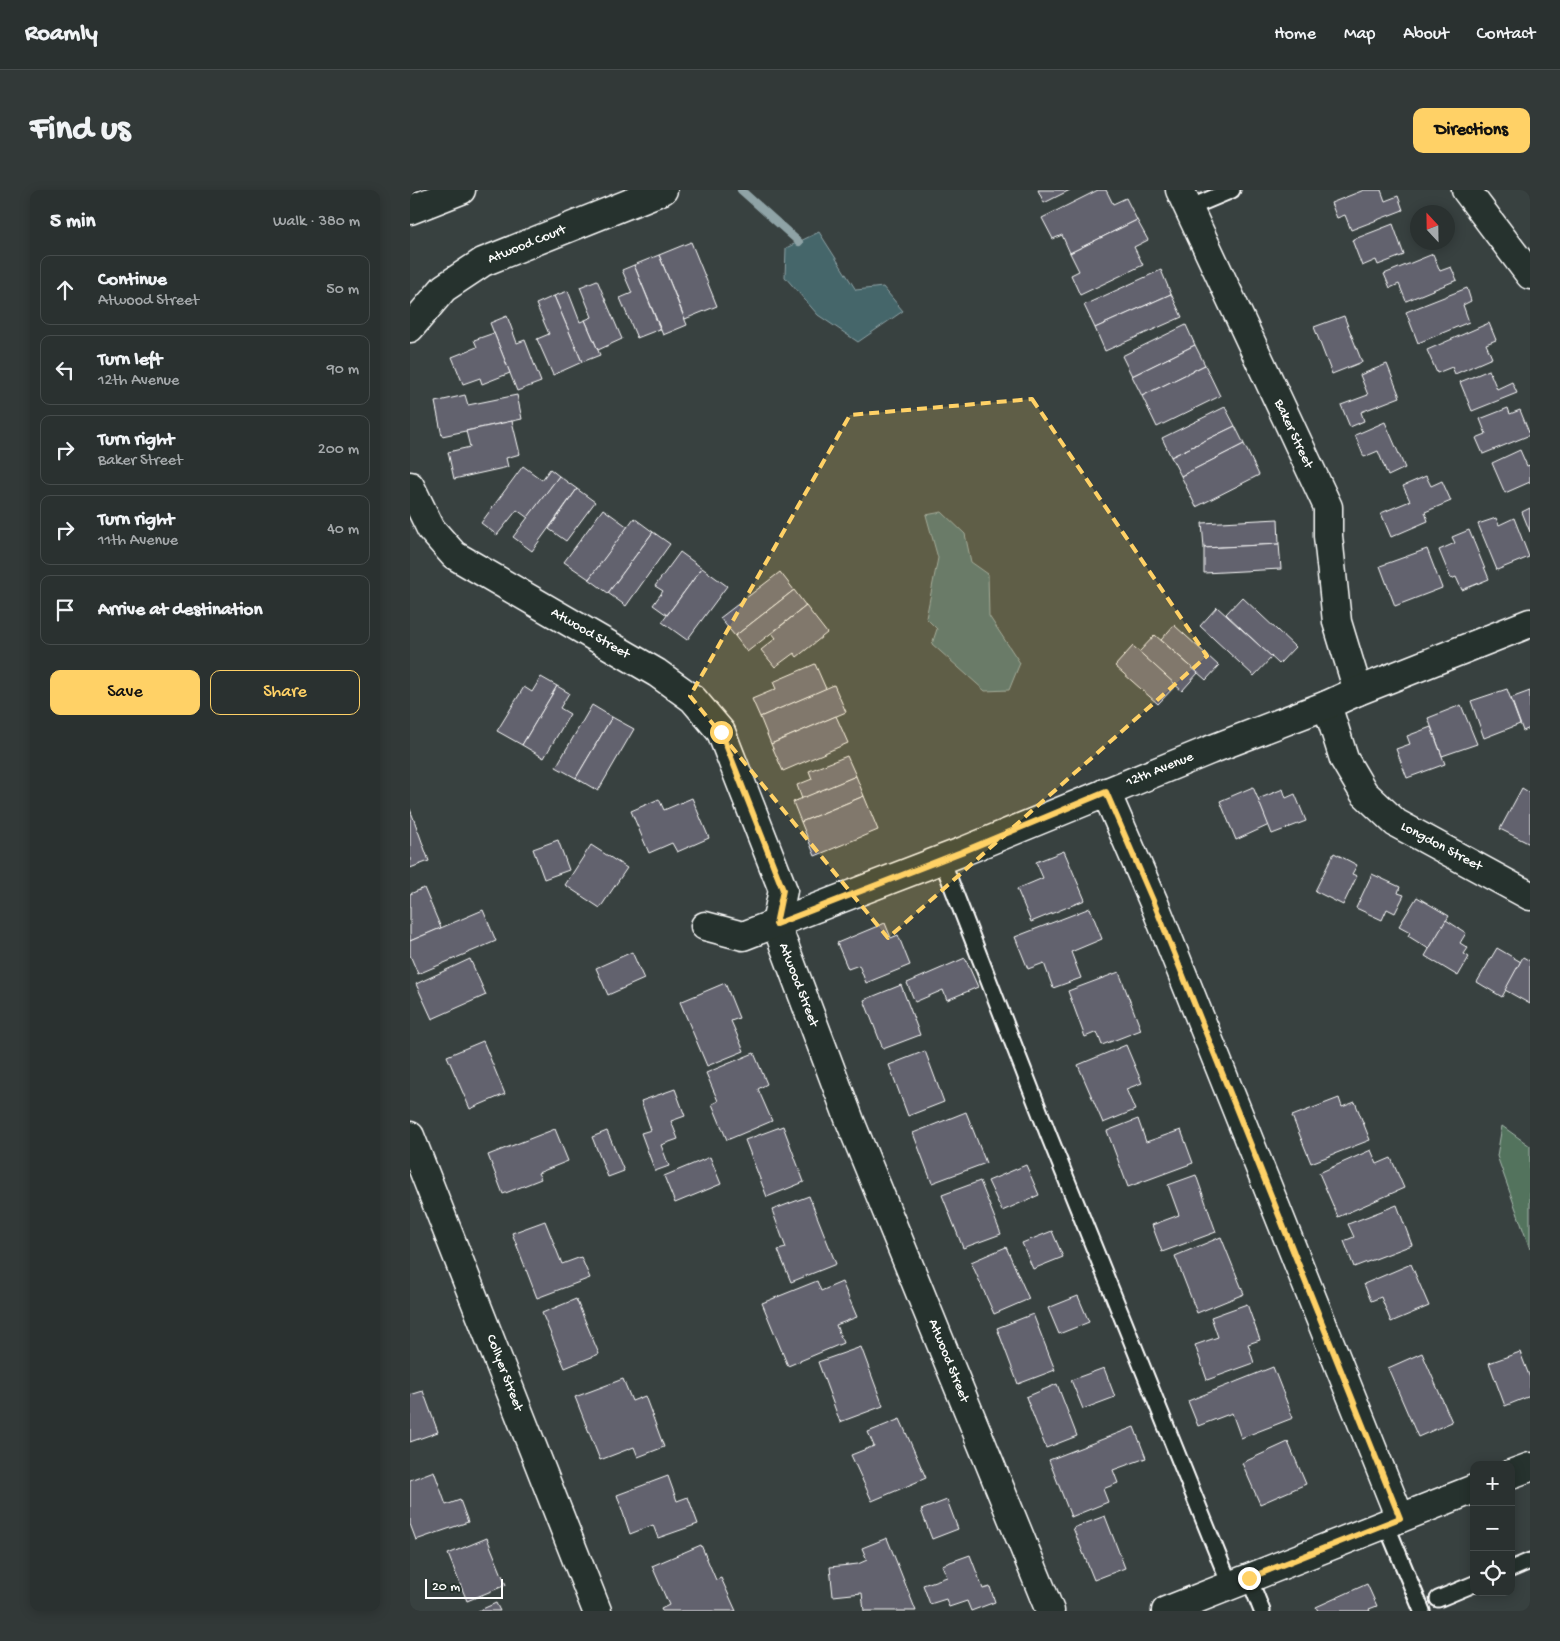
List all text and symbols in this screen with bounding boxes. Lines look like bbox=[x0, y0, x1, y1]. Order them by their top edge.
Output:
text: Roamly bbox=[25, 20, 98, 49]
text: Home bbox=[1274, 24, 1316, 45]
text: Map bbox=[1344, 24, 1375, 45]
text: About bbox=[1403, 24, 1449, 45]
text: Contact bbox=[1477, 24, 1535, 45]
button: Directions bbox=[1413, 108, 1530, 153]
text: Find us bbox=[30, 110, 130, 151]
north arrow bbox=[1410, 205, 1455, 250]
text: 5 min bbox=[50, 210, 95, 235]
text: Walk · 380 m bbox=[273, 213, 360, 232]
street label: Atwood Court bbox=[485, 221, 570, 268]
text: Continue bbox=[98, 269, 167, 292]
icon: ahead bbox=[51, 276, 79, 304]
text: 50 m bbox=[326, 281, 359, 300]
text: Atwood Street bbox=[98, 292, 199, 311]
text: Turn left bbox=[98, 349, 162, 372]
icon: left bbox=[51, 356, 79, 384]
text: 90 m bbox=[327, 361, 359, 380]
text: 12th Avenue bbox=[98, 372, 179, 391]
street label: Baker Street bbox=[1269, 396, 1317, 472]
text: Turn right bbox=[98, 429, 174, 452]
icon: right bbox=[51, 436, 79, 464]
text: 200 m bbox=[318, 441, 359, 460]
text: Baker Street bbox=[98, 452, 183, 471]
text: Turn right bbox=[98, 509, 174, 532]
icon: right bbox=[51, 516, 79, 544]
text: 40 m bbox=[327, 521, 359, 540]
text: 11th Avenue bbox=[98, 532, 178, 551]
icon: arrive bbox=[51, 596, 79, 624]
text: Arrive at destination bbox=[98, 599, 262, 622]
street label: Atwood Street bbox=[548, 605, 634, 664]
button: Save bbox=[50, 670, 200, 715]
button: Share bbox=[210, 670, 360, 715]
route start bbox=[710, 721, 733, 744]
street label: 12th Avenue bbox=[1123, 748, 1197, 792]
street label: Longdon Street bbox=[1397, 818, 1486, 876]
street label: Atwood Street bbox=[774, 941, 822, 1030]
street label: Atwood Street bbox=[924, 1317, 973, 1406]
street label: Collyer Street bbox=[482, 1332, 527, 1415]
map controls bbox=[1470, 1461, 1515, 1596]
button: + bbox=[1470, 1461, 1515, 1506]
button: − bbox=[1470, 1506, 1515, 1551]
button: locate bbox=[1470, 1551, 1515, 1596]
route end bbox=[1238, 1567, 1261, 1590]
scale bar bbox=[425, 1576, 502, 1599]
text: 20 m bbox=[432, 1579, 460, 1596]

